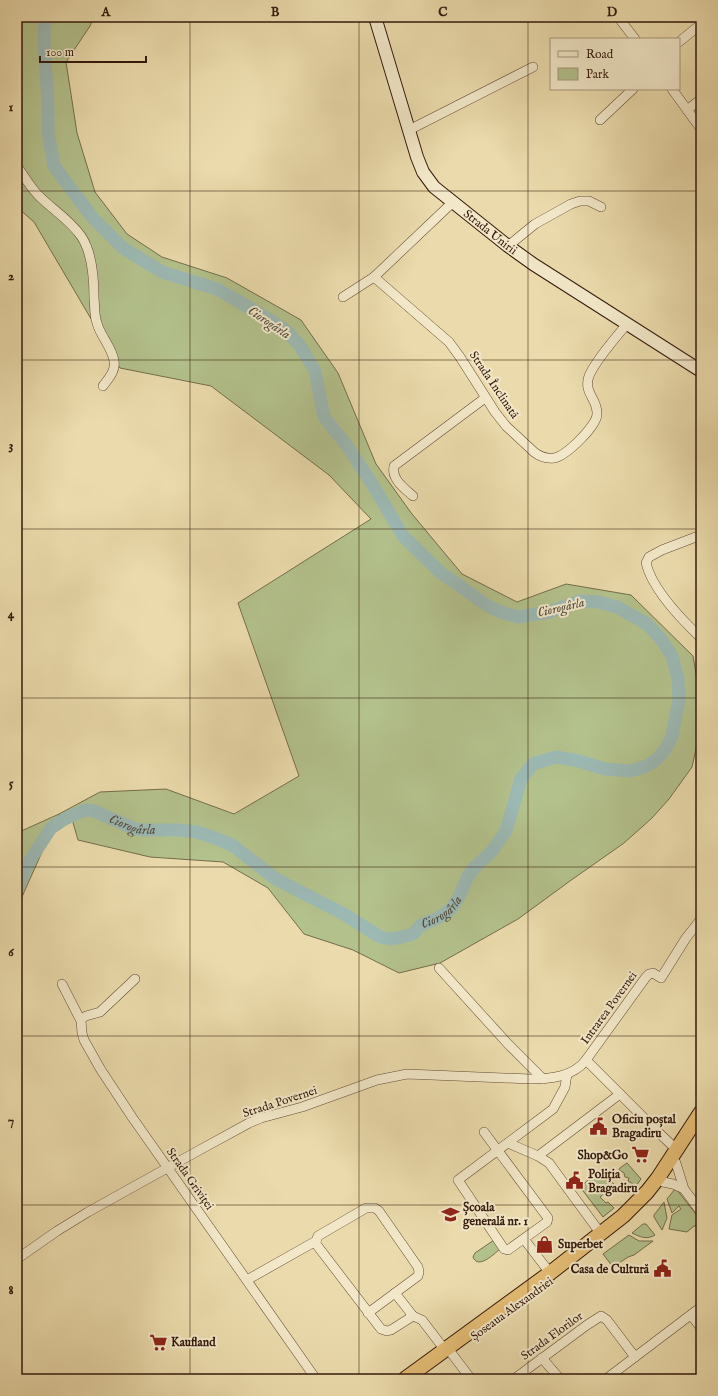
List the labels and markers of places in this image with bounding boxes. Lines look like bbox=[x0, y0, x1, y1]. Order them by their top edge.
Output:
place label: Oficiu poștal Bragadiru bbox=[612, 1112, 677, 1142]
public building icon: Oficiu poștal Bragadiru bbox=[589, 1116, 609, 1136]
supermarket icon: Shop&Go bbox=[631, 1145, 651, 1165]
place label: Shop&Go bbox=[578, 1148, 629, 1164]
place label: Poliția Bragadiru bbox=[588, 1167, 638, 1197]
public building icon: Poliția Bragadiru bbox=[565, 1171, 585, 1191]
place label: Școala generală nr. 1 bbox=[463, 1200, 528, 1230]
school or university icon: Școala generală nr. 1 bbox=[440, 1204, 460, 1224]
shop icon: Superbet bbox=[535, 1234, 555, 1254]
place label: Superbet bbox=[558, 1237, 604, 1253]
public building icon: Casa de Cultură bbox=[652, 1259, 672, 1279]
place label: Casa de Cultură bbox=[571, 1262, 650, 1277]
supermarket icon: Kaufland bbox=[148, 1332, 168, 1352]
place label: Kaufland bbox=[171, 1335, 216, 1350]

